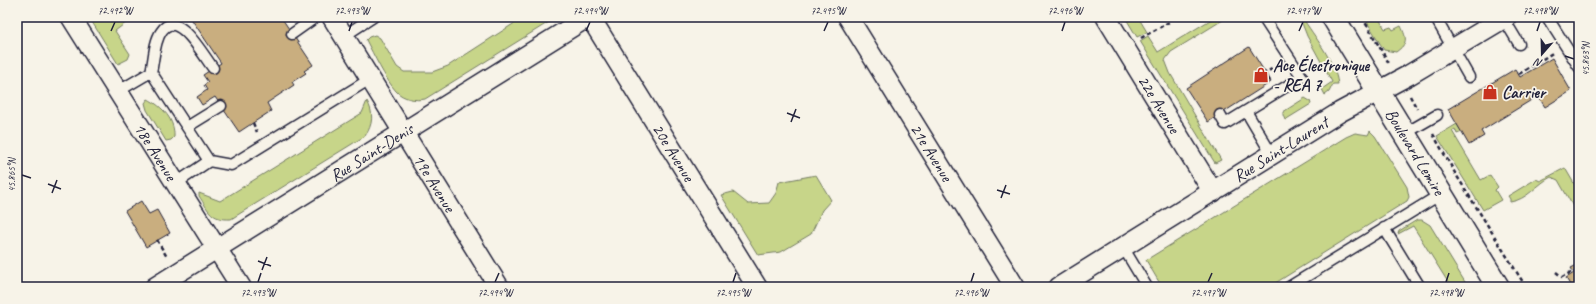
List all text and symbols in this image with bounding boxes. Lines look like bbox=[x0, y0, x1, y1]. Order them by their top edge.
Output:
text: 72.492°W bbox=[98, 4, 134, 17]
text: 72.493°W bbox=[335, 4, 371, 17]
text: 72.494°W bbox=[573, 4, 609, 17]
text: 72.495°W bbox=[811, 4, 847, 17]
text: 72.496°W bbox=[1048, 4, 1084, 17]
text: 72.497°W bbox=[1286, 4, 1322, 17]
text: 72.498°W bbox=[1523, 4, 1559, 17]
north arrow bbox=[1522, 34, 1562, 74]
text: 45.863°N bbox=[1579, 40, 1592, 76]
place label: Ace Électronique - REA 7 bbox=[1273, 55, 1371, 96]
text: N bbox=[1531, 55, 1544, 71]
shop icon: Ace Électronique - REA 7 bbox=[1252, 66, 1270, 84]
street label: 22e Avenue bbox=[1134, 71, 1186, 138]
place label: Carrier bbox=[1502, 82, 1547, 103]
shop icon: Carrier bbox=[1481, 83, 1499, 101]
street label: Boulevard Lemire bbox=[1381, 105, 1451, 200]
street label: Rue Saint-Laurent bbox=[1229, 110, 1334, 186]
street label: Rue Saint-Denis bbox=[326, 118, 418, 186]
street label: 18e Avenue bbox=[130, 119, 182, 186]
street label: 20e Avenue bbox=[648, 119, 700, 186]
street label: 21e Avenue bbox=[906, 119, 958, 186]
street label: 19e Avenue bbox=[409, 150, 461, 217]
text: 45.865°N bbox=[5, 156, 18, 192]
text: 72.493°W bbox=[241, 286, 277, 299]
text: 72.494°W bbox=[478, 286, 514, 299]
text: 72.495°W bbox=[716, 286, 752, 299]
text: 72.496°W bbox=[954, 286, 990, 299]
text: 72.497°W bbox=[1191, 286, 1227, 299]
text: 72.498°W bbox=[1429, 286, 1465, 299]

